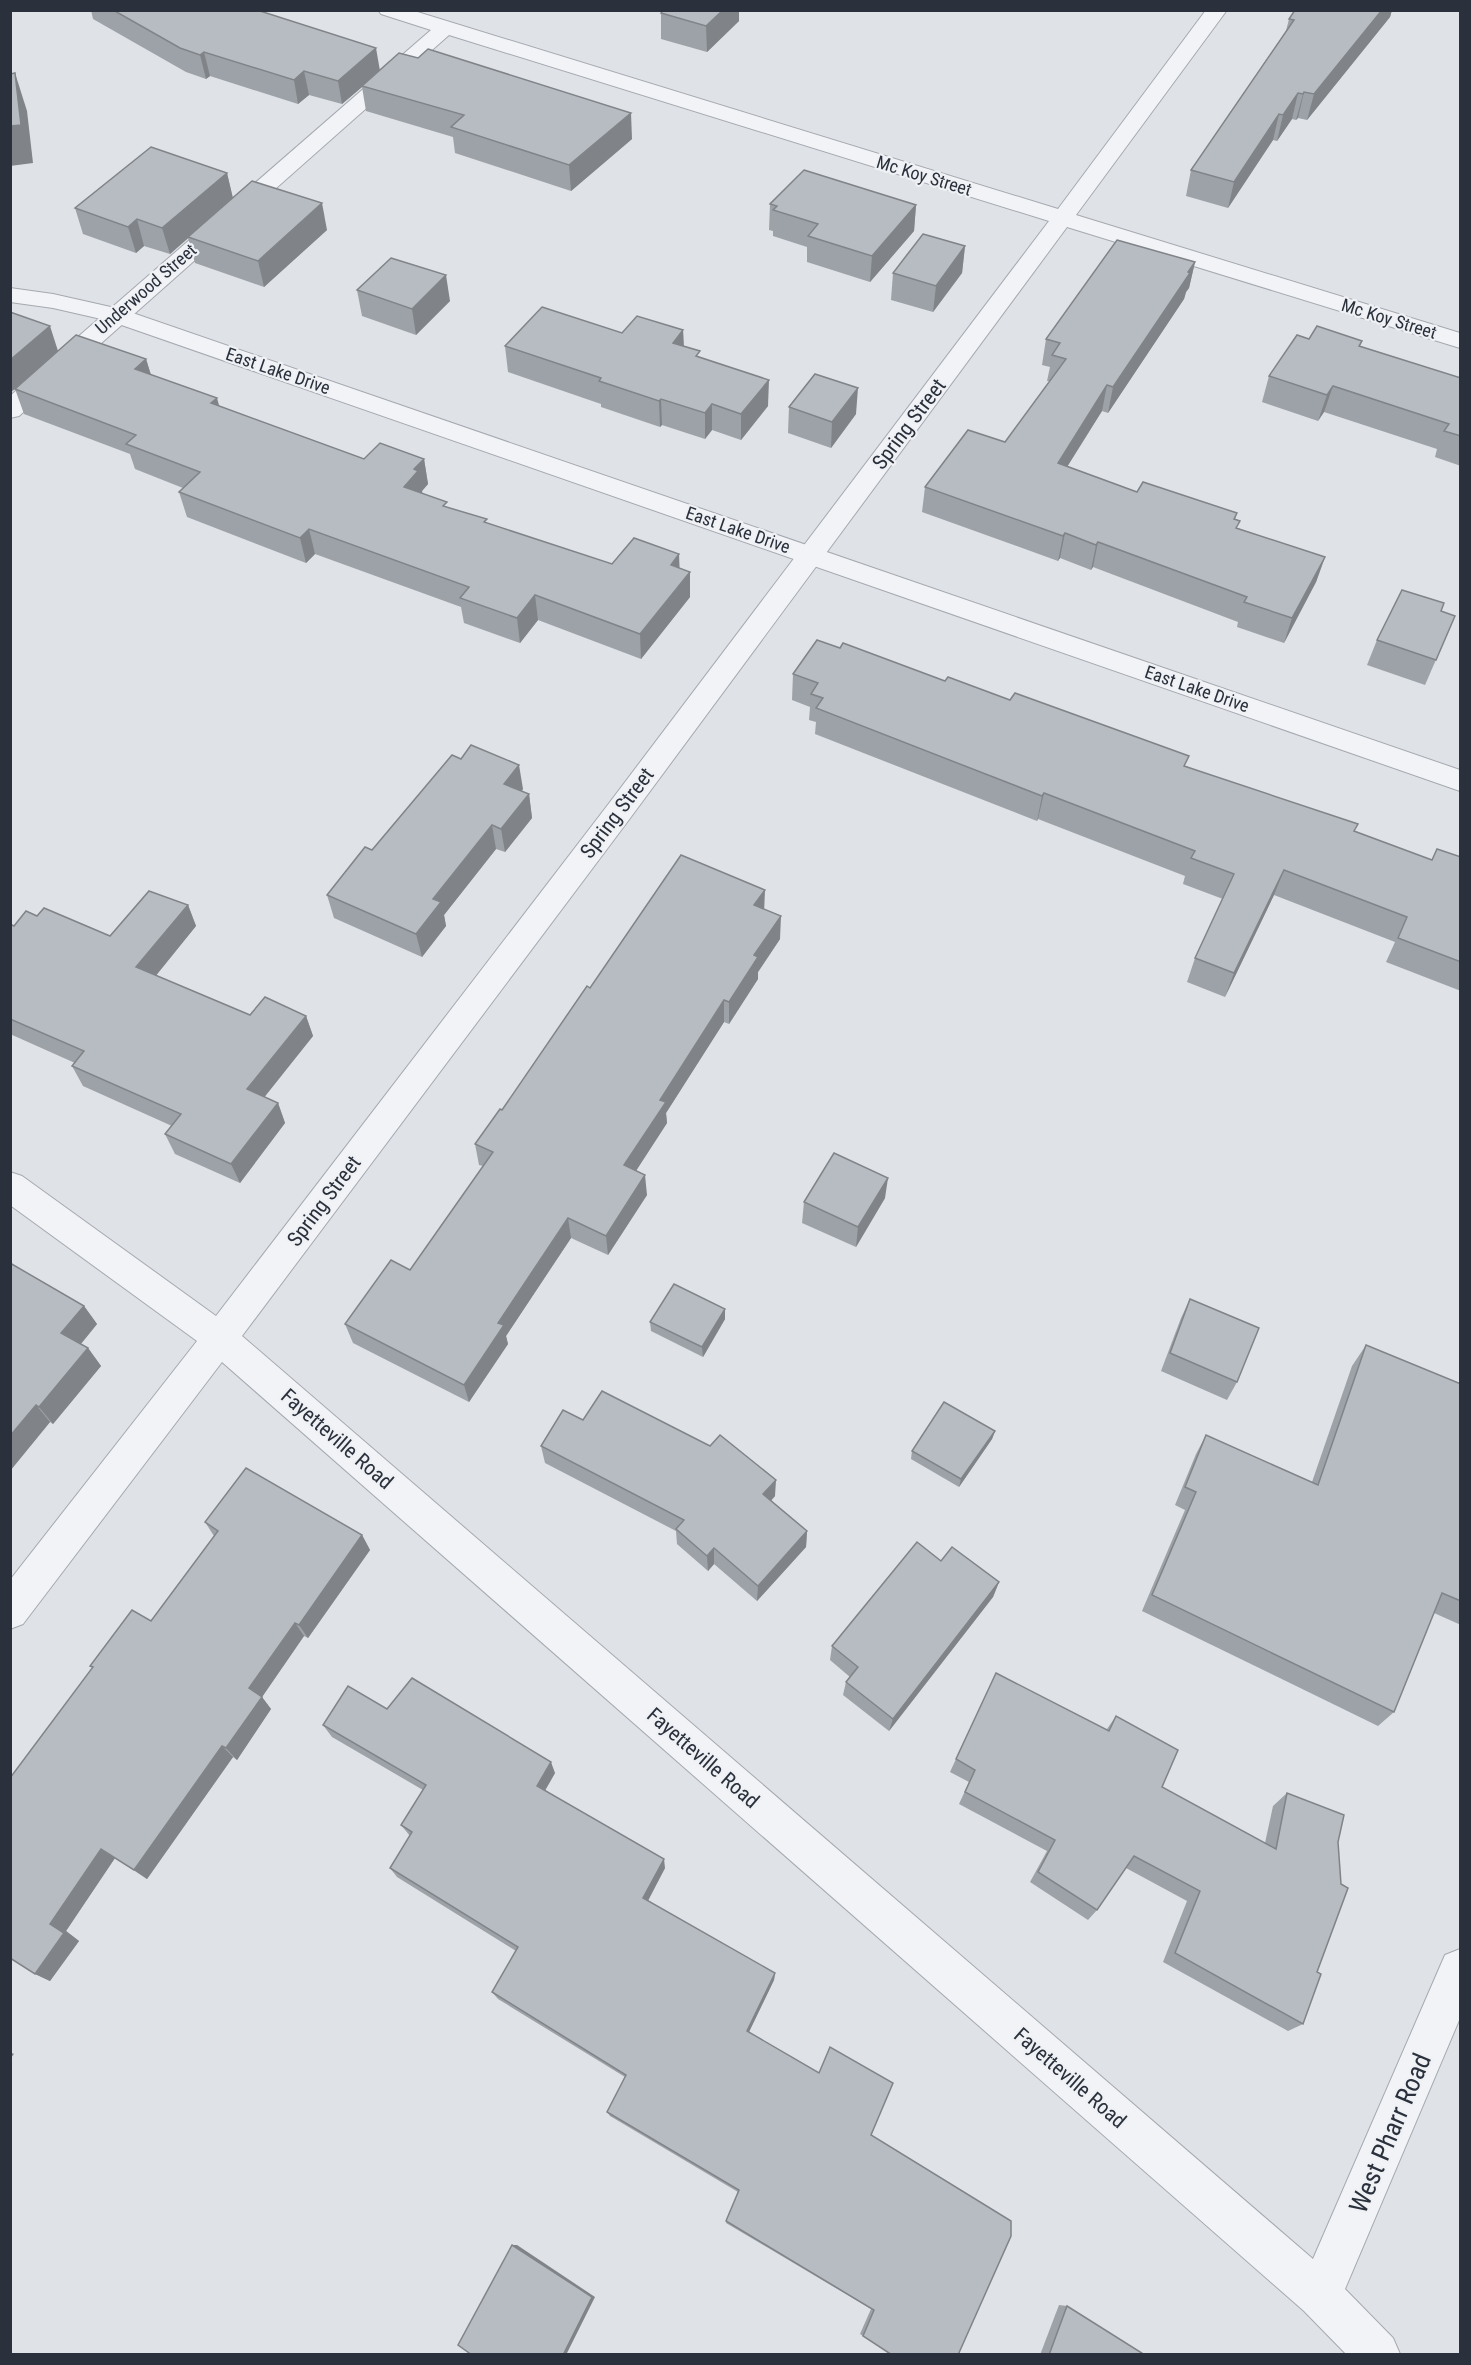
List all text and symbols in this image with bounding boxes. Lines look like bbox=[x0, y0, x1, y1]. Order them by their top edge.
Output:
street label: Mc Koy Street bbox=[874, 151, 974, 200]
street label: Underwood Street bbox=[91, 239, 200, 338]
street label: Mc Koy Street bbox=[1339, 294, 1439, 343]
street label: East Lake Drive bbox=[223, 343, 333, 398]
street label: Spring Street bbox=[867, 374, 951, 474]
street label: East Lake Drive bbox=[683, 502, 793, 557]
street label: East Lake Drive bbox=[1142, 661, 1252, 716]
street label: Spring Street bbox=[575, 763, 659, 863]
street label: Spring Street bbox=[282, 1151, 366, 1251]
street label: Fayetteville Road bbox=[276, 1384, 398, 1494]
street label: Fayetteville Road bbox=[642, 1703, 764, 1813]
street label: Fayetteville Road bbox=[1009, 2023, 1131, 2133]
street label: West Pharr Road bbox=[1343, 2049, 1437, 2217]

